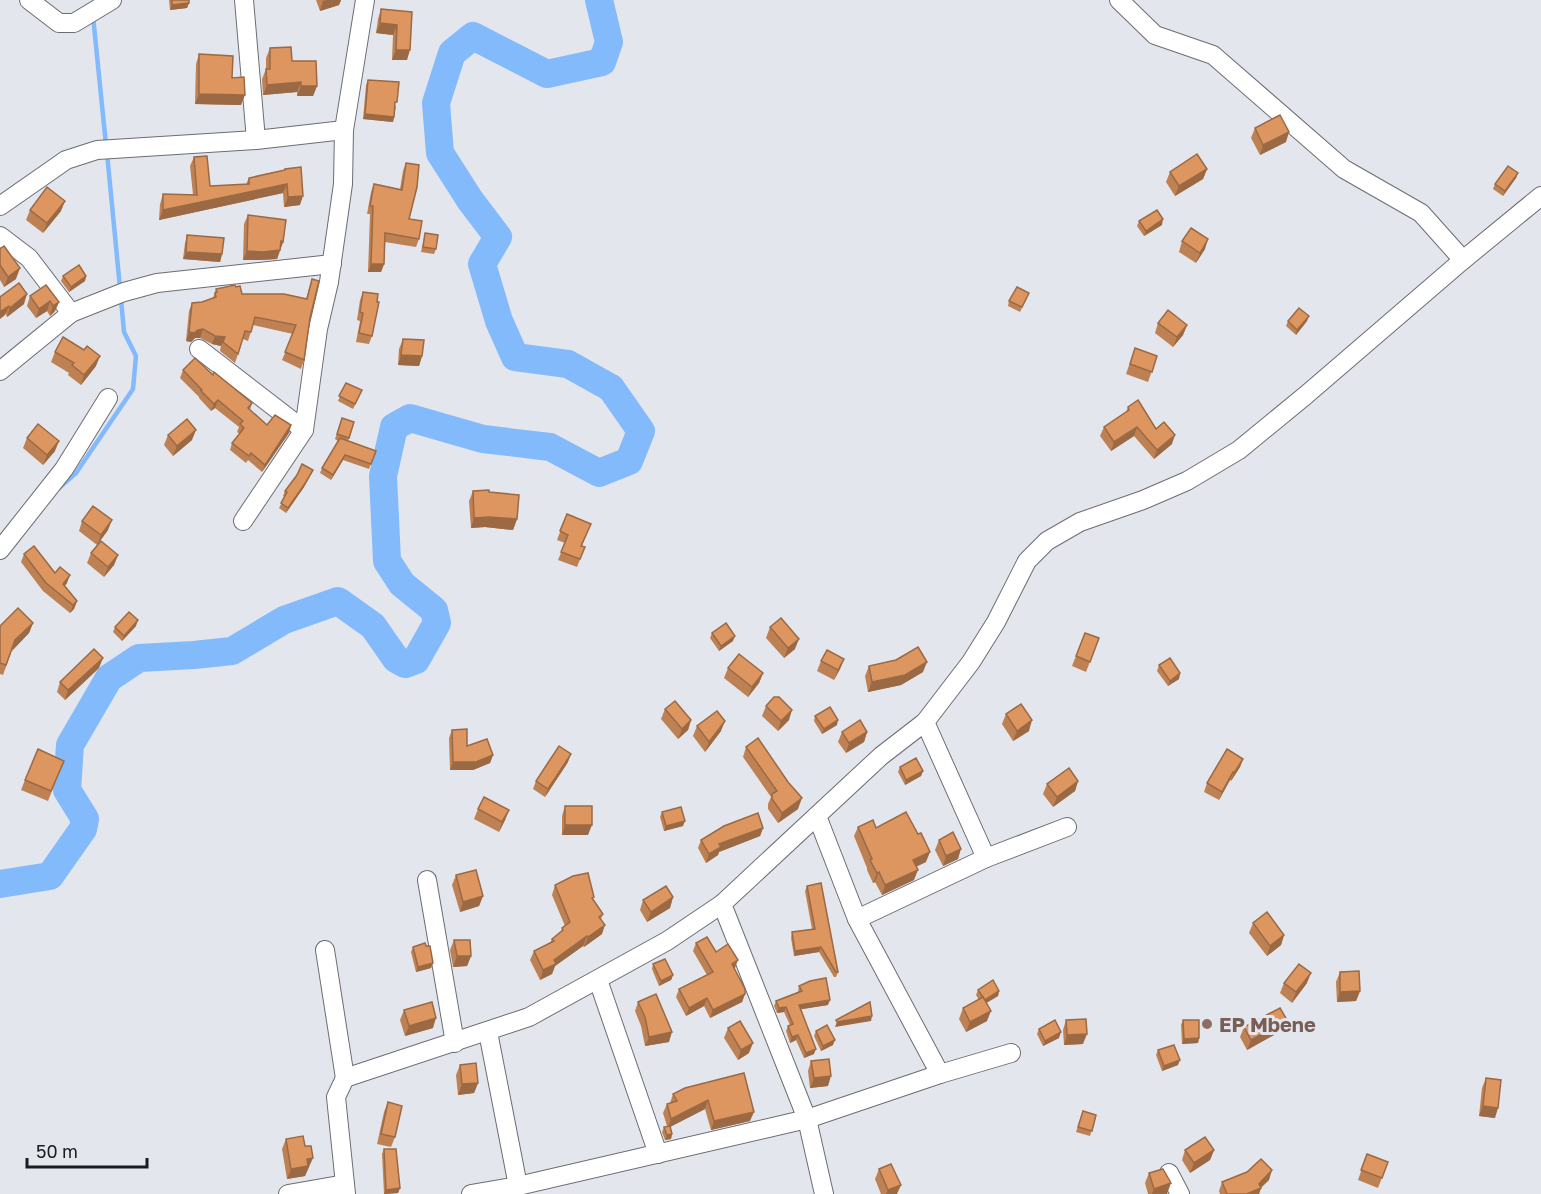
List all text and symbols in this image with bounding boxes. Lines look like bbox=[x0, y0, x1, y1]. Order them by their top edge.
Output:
place label: EP Mbene bbox=[1219, 1012, 1316, 1036]
marker: EP Mbene bbox=[1200, 1017, 1214, 1031]
scale bar bbox=[27, 1131, 147, 1169]
text: 50 m bbox=[36, 1140, 78, 1162]

